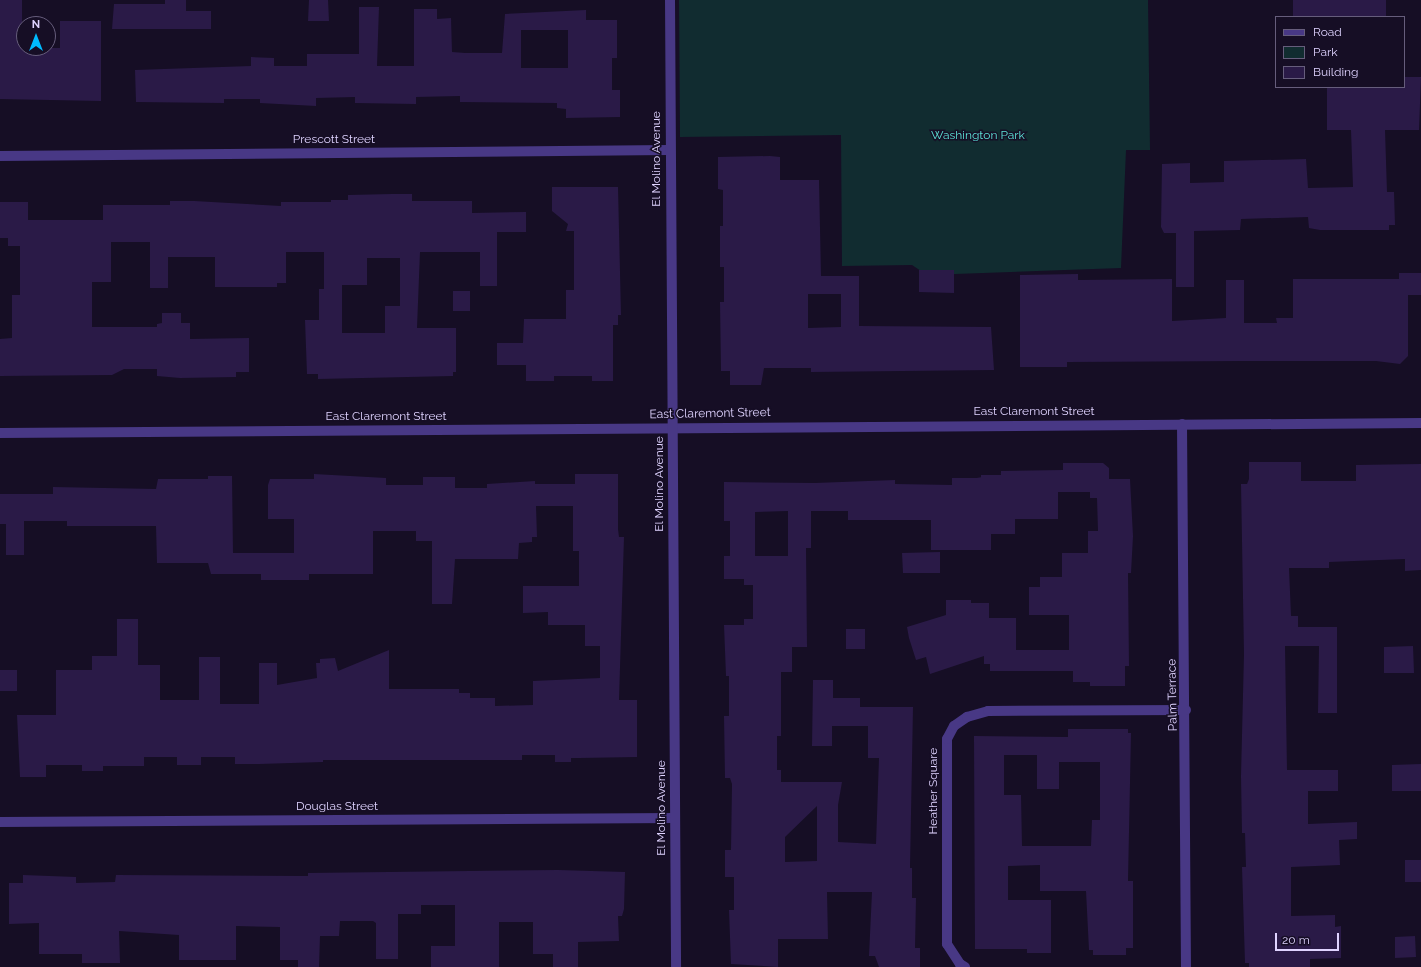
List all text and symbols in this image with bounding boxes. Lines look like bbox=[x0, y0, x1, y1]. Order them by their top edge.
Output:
north arrow bbox=[16, 16, 56, 56]
legend bbox=[1275, 16, 1405, 88]
text: N bbox=[32, 18, 40, 31]
text: Road bbox=[1313, 25, 1342, 39]
text: Park bbox=[1313, 45, 1338, 59]
text: Building bbox=[1313, 65, 1359, 79]
street label: El Molino Avenue bbox=[650, 111, 664, 207]
park label: Washington Park bbox=[931, 129, 1025, 143]
street label: Prescott Street bbox=[293, 133, 375, 147]
street label: East Claremont Street bbox=[973, 405, 1095, 419]
street label: East Claremont Street bbox=[649, 406, 771, 422]
street label: East Claremont Street bbox=[325, 410, 447, 424]
street label: El Molino Avenue bbox=[653, 436, 667, 532]
street label: Palm Terrace bbox=[1165, 658, 1181, 732]
street label: Heather Square bbox=[927, 747, 941, 835]
street label: El Molino Avenue bbox=[655, 760, 669, 856]
street label: Douglas Street bbox=[296, 800, 378, 814]
scale bar bbox=[1277, 925, 1341, 951]
text: 20 m bbox=[1282, 933, 1310, 947]

